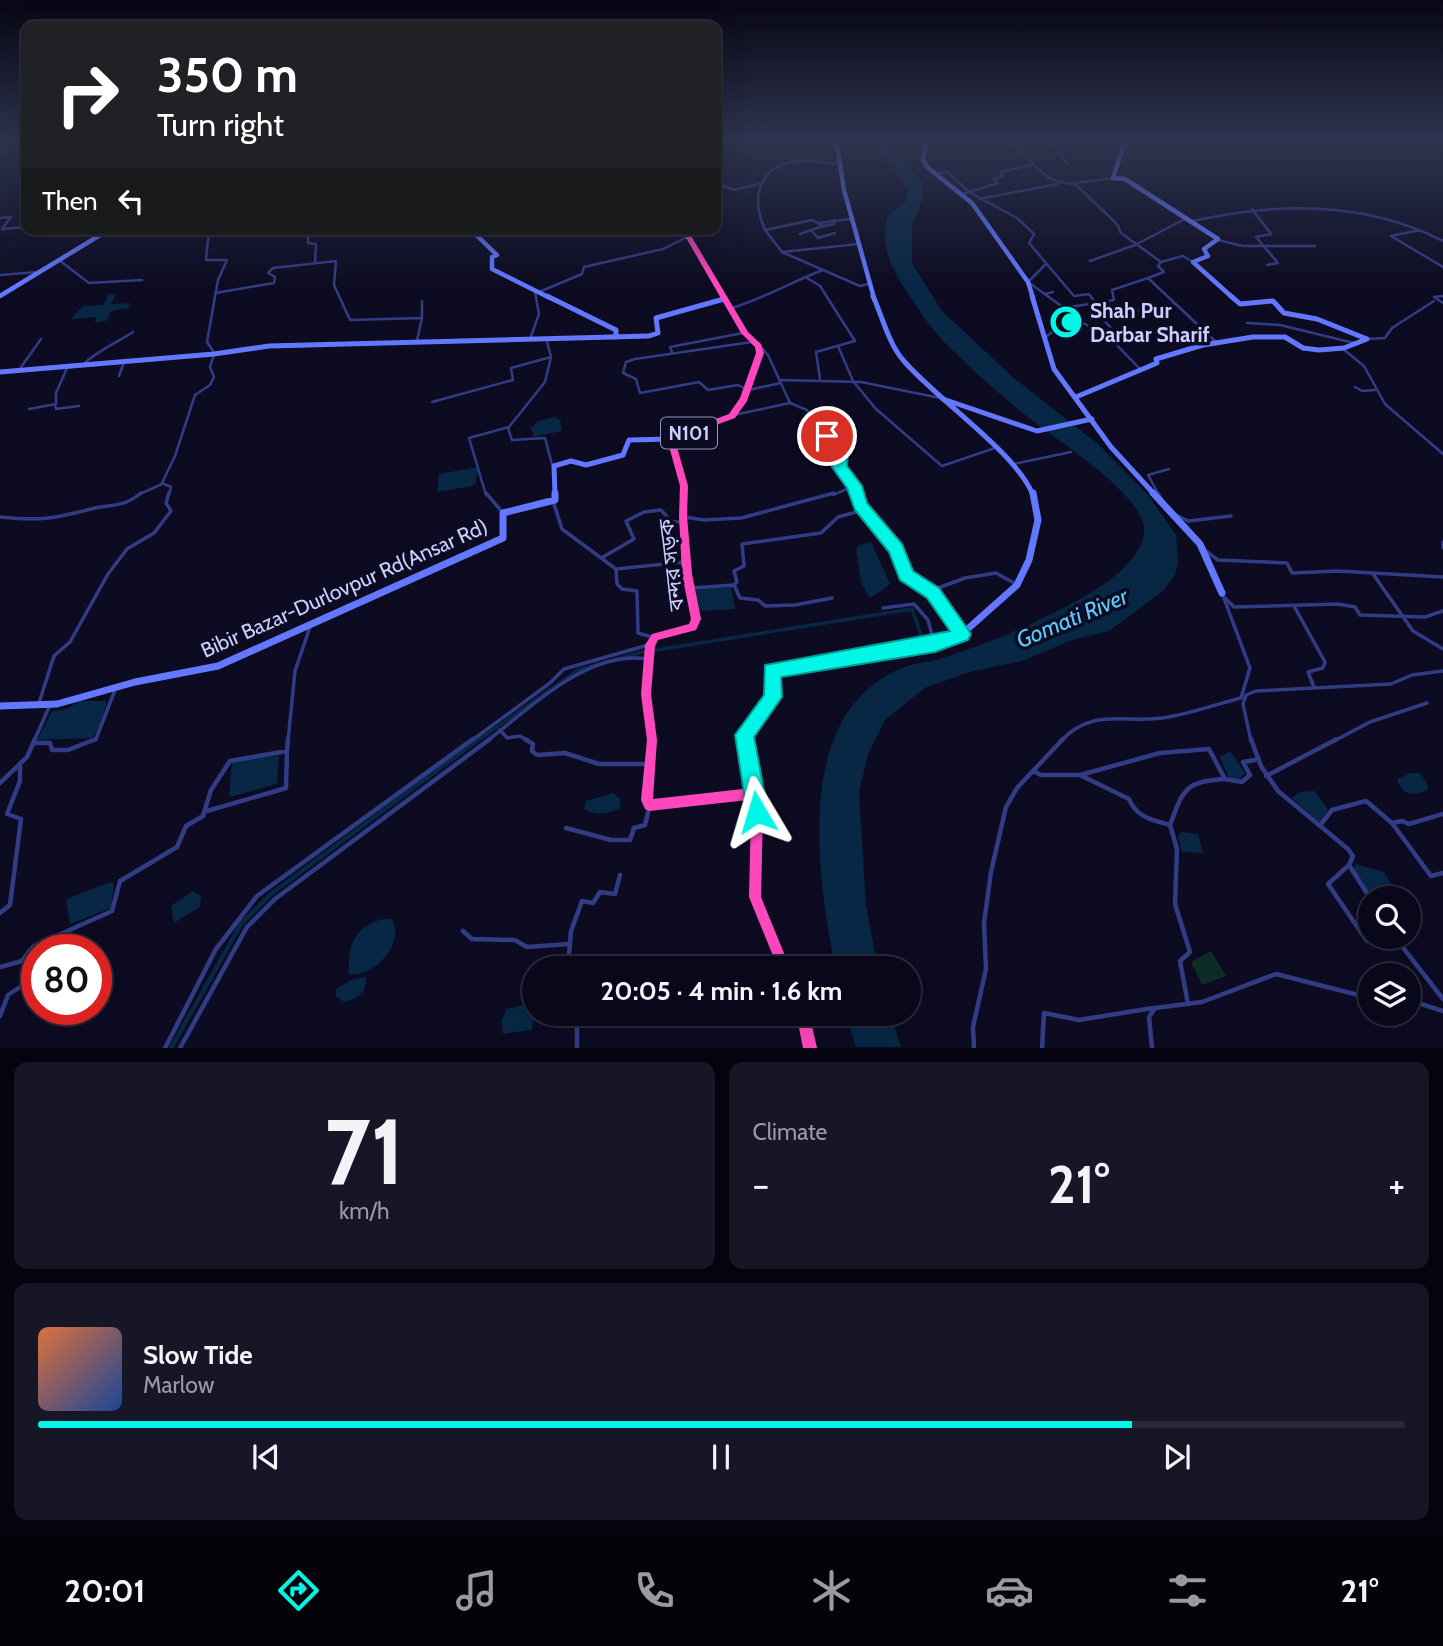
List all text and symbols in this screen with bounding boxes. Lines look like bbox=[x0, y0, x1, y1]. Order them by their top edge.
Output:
text: 350 m bbox=[157, 45, 298, 104]
icon: right bbox=[42, 49, 133, 140]
text: Turn right bbox=[157, 105, 284, 144]
icon: left bbox=[112, 182, 150, 220]
text: Then bbox=[42, 185, 98, 217]
place label: Shah Pur Darbar Sharif bbox=[1090, 298, 1210, 347]
mosque icon: Shah Pur Darbar Sharif bbox=[1047, 303, 1085, 341]
pin bbox=[797, 406, 857, 466]
icon: arrive bbox=[808, 417, 846, 455]
road number: N101 bbox=[661, 418, 717, 448]
street label: Bibir Bazar-Durlovpur Rd(Ansar Rd) bbox=[197, 513, 491, 663]
street label: বন্দর সড়ক bbox=[653, 516, 689, 613]
water label: Gomati River bbox=[1012, 582, 1133, 654]
position arrow bbox=[720, 775, 794, 849]
map controls bbox=[1358, 886, 1421, 1026]
button: search bbox=[1358, 886, 1421, 949]
speed limit sign: 80 bbox=[21, 934, 112, 1025]
button: layers bbox=[1358, 963, 1421, 1026]
text: 20:05 · 4 min · 1.6 km bbox=[601, 975, 842, 1007]
text: 71 bbox=[324, 1096, 404, 1207]
text: Climate bbox=[753, 1118, 827, 1146]
text: 21° bbox=[1048, 1153, 1110, 1216]
text: − bbox=[753, 1161, 769, 1208]
text: + bbox=[1388, 1161, 1405, 1208]
text: km/h bbox=[339, 1197, 389, 1225]
text: Slow Tide bbox=[143, 1339, 253, 1371]
text: Marlow bbox=[143, 1371, 214, 1399]
icon: previous bbox=[247, 1438, 285, 1476]
icon: pause bbox=[702, 1438, 740, 1476]
icon: next bbox=[1158, 1438, 1196, 1476]
icon: directions bbox=[274, 1566, 323, 1615]
icon: music bbox=[452, 1566, 501, 1615]
icon: phone bbox=[630, 1566, 679, 1615]
icon: climate bbox=[807, 1566, 856, 1615]
icon: car bbox=[985, 1566, 1034, 1615]
icon: filters bbox=[1163, 1566, 1212, 1615]
text: 20:01 bbox=[64, 1571, 145, 1610]
text: 21° bbox=[1341, 1571, 1379, 1610]

